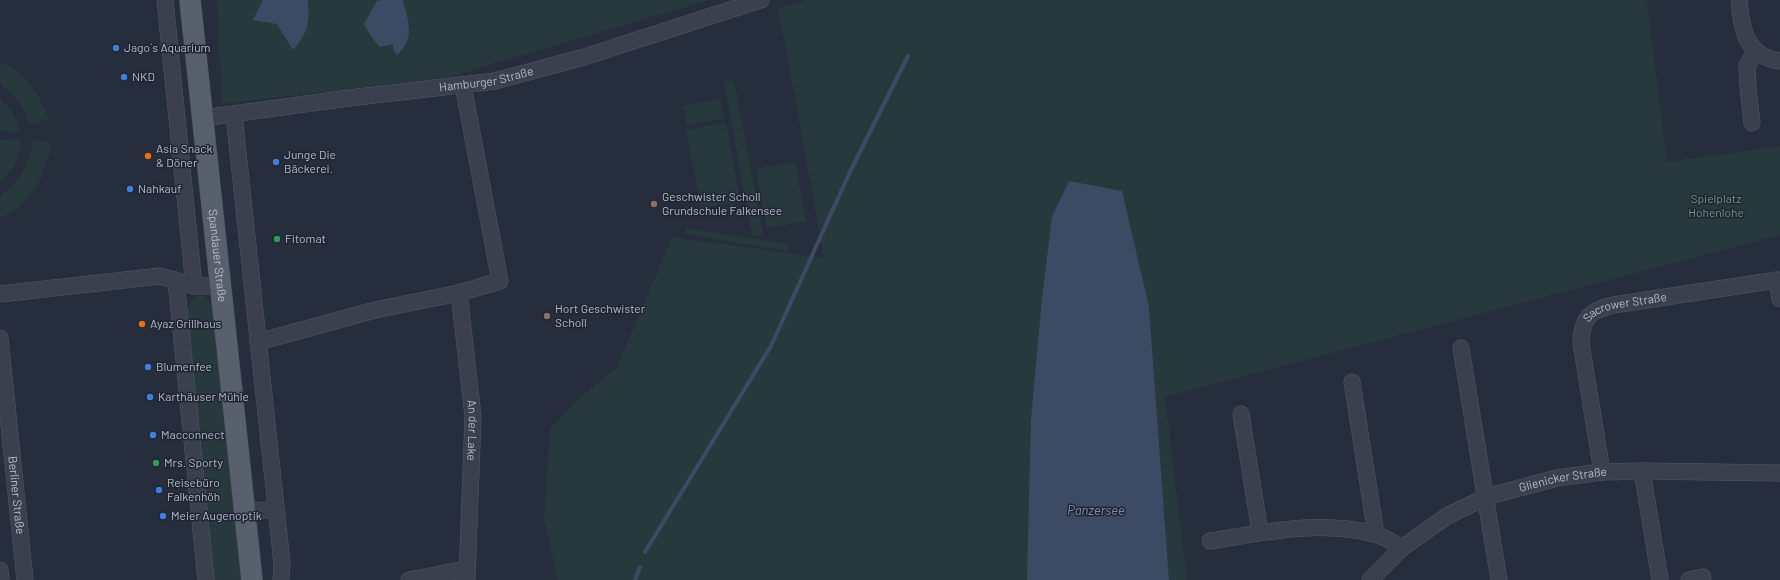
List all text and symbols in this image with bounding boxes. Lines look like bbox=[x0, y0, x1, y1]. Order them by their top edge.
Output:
place label: Jago´s Aquarium bbox=[124, 40, 211, 54]
marker: Jago´s Aquarium bbox=[111, 43, 121, 53]
street label: Hamburger Straße bbox=[438, 63, 535, 93]
place label: NKD bbox=[132, 69, 155, 83]
marker: NKD bbox=[119, 72, 129, 82]
place label: Asia Snack & Döner bbox=[156, 141, 213, 169]
place label: Junge Die Bäckerei. bbox=[284, 147, 336, 175]
marker: Asia Snack & Döner bbox=[143, 151, 153, 161]
marker: Junge Die Bäckerei. bbox=[271, 157, 281, 167]
place label: Nahkauf bbox=[138, 181, 181, 195]
marker: Nahkauf bbox=[125, 184, 135, 194]
place label: Geschwister Scholl Grundschule Falkensee bbox=[662, 189, 782, 217]
park label: Spielplatz Hohenlohe bbox=[1688, 191, 1744, 219]
marker: Geschwister Scholl Grundschule Falkensee bbox=[649, 199, 659, 209]
street label: Spandauer Straße bbox=[206, 208, 230, 303]
place label: Fitomat bbox=[285, 231, 326, 245]
marker: Fitomat bbox=[272, 234, 282, 244]
street label: Sacrower Straße bbox=[1579, 289, 1668, 324]
place label: Hort Geschwister Scholl bbox=[555, 301, 646, 329]
marker: Hort Geschwister Scholl bbox=[542, 311, 552, 321]
place label: Ayaz Grillhaus bbox=[150, 316, 222, 330]
marker: Ayaz Grillhaus bbox=[137, 319, 147, 329]
place label: Blumenfee bbox=[156, 359, 212, 373]
marker: Blumenfee bbox=[143, 362, 153, 372]
place label: Karthäuser Mühle bbox=[158, 389, 249, 403]
marker: Karthäuser Mühle bbox=[145, 392, 155, 402]
street label: An der Lake bbox=[465, 399, 481, 461]
place label: Macconnect bbox=[161, 427, 225, 441]
marker: Macconnect bbox=[148, 430, 158, 440]
street label: Berliner Straße bbox=[6, 455, 28, 535]
place label: Mrs. Sporty bbox=[164, 455, 223, 469]
marker: Mrs. Sporty bbox=[151, 458, 161, 468]
street label: Glienicker Straße bbox=[1517, 464, 1607, 494]
place label: Reisebüro Falkenhöh bbox=[167, 475, 220, 503]
marker: Reisebüro Falkenhöh bbox=[154, 485, 164, 495]
water label: Panzersee bbox=[1067, 502, 1125, 518]
place label: Meier Augenoptik bbox=[171, 508, 262, 522]
marker: Meier Augenoptik bbox=[158, 511, 168, 521]

